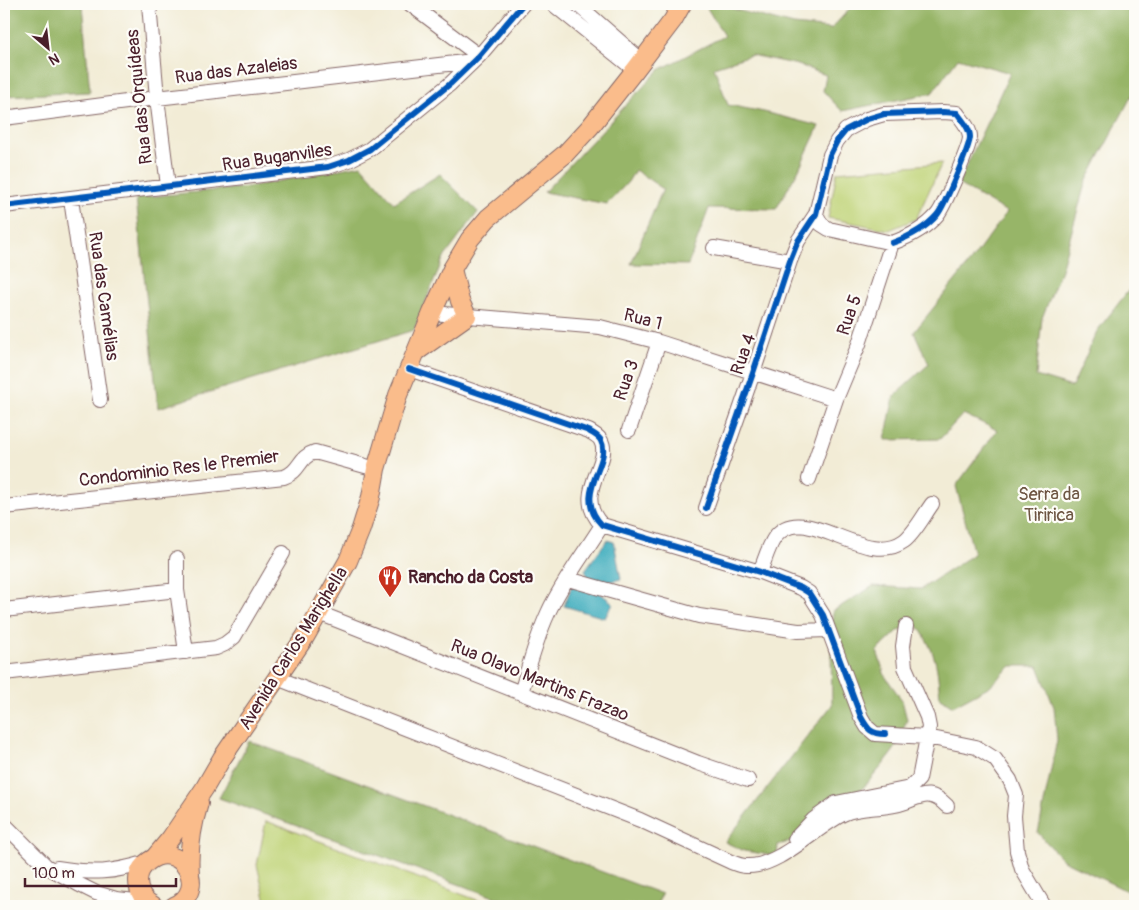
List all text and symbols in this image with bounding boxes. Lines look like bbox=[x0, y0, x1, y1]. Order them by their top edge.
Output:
north arrow bbox=[22, 22, 72, 72]
street label: Rua das Orquídeas bbox=[121, 28, 158, 166]
text: N bbox=[46, 49, 62, 69]
street label: Rua das Azaleias bbox=[174, 52, 298, 89]
street label: Rua Buganviles bbox=[221, 138, 333, 177]
street label: Rua das Camélias bbox=[83, 230, 124, 362]
street label: Rua 5 bbox=[832, 292, 867, 339]
street label: Rua 1 bbox=[621, 303, 665, 336]
street label: Rua 4 bbox=[726, 330, 761, 378]
street label: Rua 3 bbox=[609, 357, 644, 404]
street label: Condominio Res le Premier bbox=[78, 445, 281, 492]
park label: Serra da Tiririca bbox=[1018, 483, 1080, 527]
street label: Avenida Carlos Marighella bbox=[234, 562, 353, 734]
restaurant icon: Rancho da Costa bbox=[377, 564, 403, 598]
place label: Rancho da Costa bbox=[408, 566, 534, 589]
street label: Rua Olavo Martins Frazao bbox=[447, 634, 633, 727]
scale bar bbox=[25, 855, 176, 887]
text: 100 m bbox=[32, 864, 75, 883]

